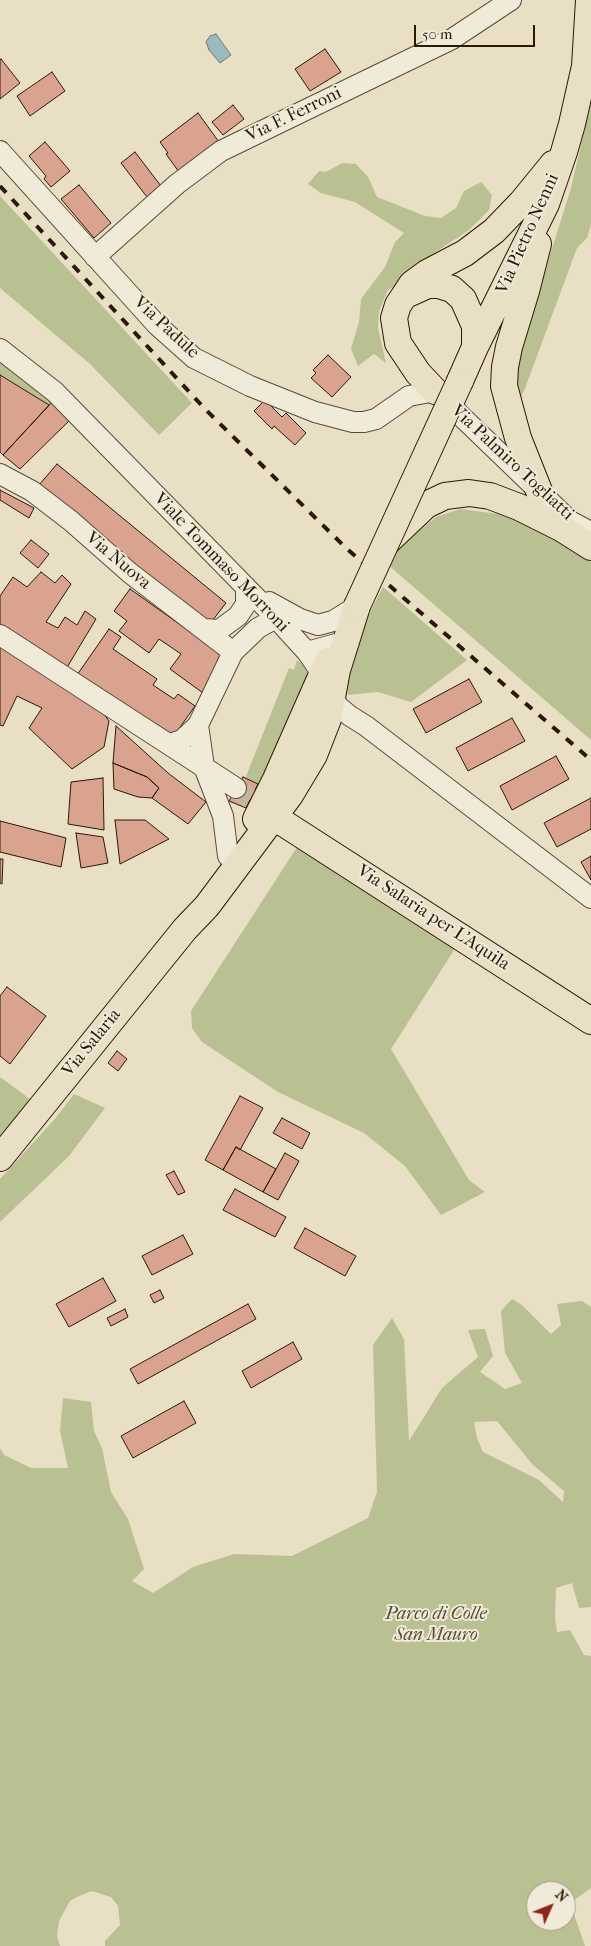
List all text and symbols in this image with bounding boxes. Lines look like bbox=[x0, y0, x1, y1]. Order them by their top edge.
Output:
scale bar bbox=[416, 15, 537, 47]
text: 50 m bbox=[422, 25, 452, 43]
street label: Via F. Ferroni bbox=[243, 83, 345, 147]
street label: Via Pietro Nenni bbox=[492, 170, 564, 298]
street label: Via Padule bbox=[129, 292, 203, 364]
street label: Via Palmiro Togliatti bbox=[446, 401, 578, 525]
street label: Viale Tommaso Morroni bbox=[149, 489, 293, 637]
street label: Via Nuova bbox=[81, 527, 155, 595]
street label: Via Salaria per L'Aquila bbox=[352, 860, 514, 976]
street label: Via Salaria bbox=[58, 1005, 126, 1081]
park label: Parco di Colle San Mauro bbox=[385, 1604, 487, 1646]
north arrow bbox=[526, 1881, 576, 1931]
text: N bbox=[552, 1886, 571, 1906]

